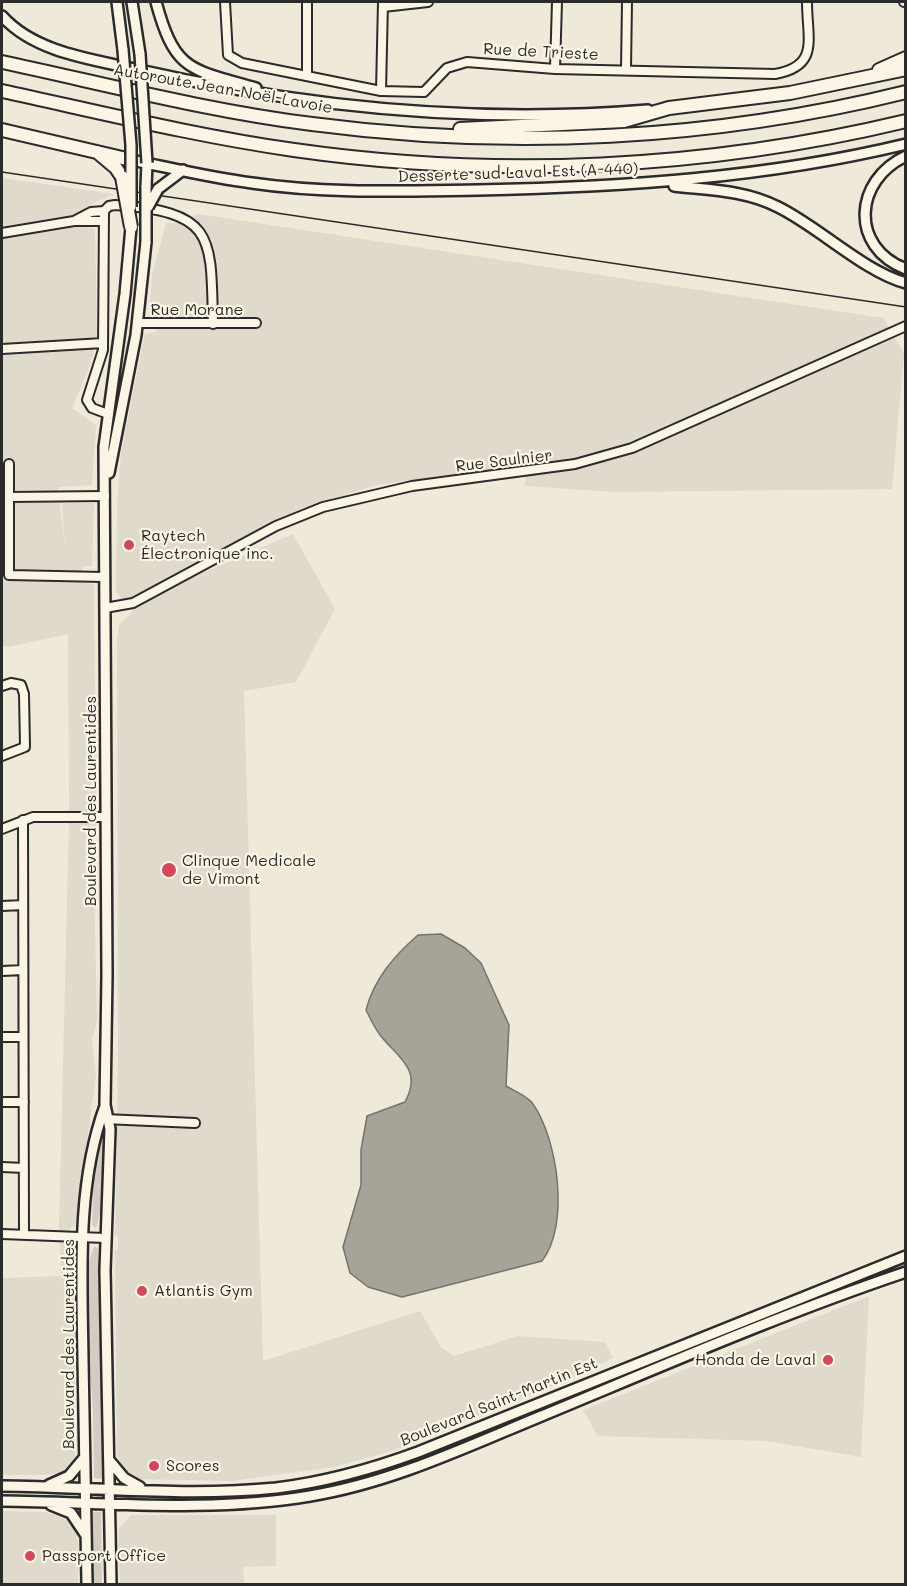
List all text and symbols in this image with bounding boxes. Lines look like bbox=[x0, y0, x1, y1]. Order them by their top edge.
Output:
street label: Rue de Trieste bbox=[483, 39, 599, 65]
street label: Autoroute Jean-Noël-Lavoie bbox=[112, 60, 334, 118]
street label: Desserte sud Laval Est (A-440) bbox=[397, 159, 639, 187]
street label: Rue Morane bbox=[150, 300, 244, 320]
street label: Rue Saulnier bbox=[454, 446, 554, 476]
place label: Raytech Électronique inc. bbox=[141, 526, 274, 564]
marker: Raytech Électronique inc. bbox=[122, 538, 136, 552]
street label: Boulevard des Laurentides bbox=[81, 696, 101, 906]
place label: Clinque Medicale de Vimont bbox=[182, 851, 316, 889]
marker: Clinque Medicale de Vimont bbox=[160, 861, 178, 879]
street label: Boulevard des Laurentides bbox=[59, 1239, 79, 1449]
place label: Atlantis Gym bbox=[154, 1281, 253, 1301]
marker: Atlantis Gym bbox=[135, 1284, 149, 1298]
place label: Honda de Laval bbox=[695, 1350, 816, 1370]
marker: Honda de Laval bbox=[821, 1353, 835, 1367]
street label: Boulevard Saint-Martin Est bbox=[398, 1354, 600, 1450]
place label: Scores bbox=[166, 1456, 220, 1476]
marker: Scores bbox=[147, 1459, 161, 1473]
place label: Passport Office bbox=[42, 1546, 166, 1566]
marker: Passport Office bbox=[23, 1549, 37, 1563]

